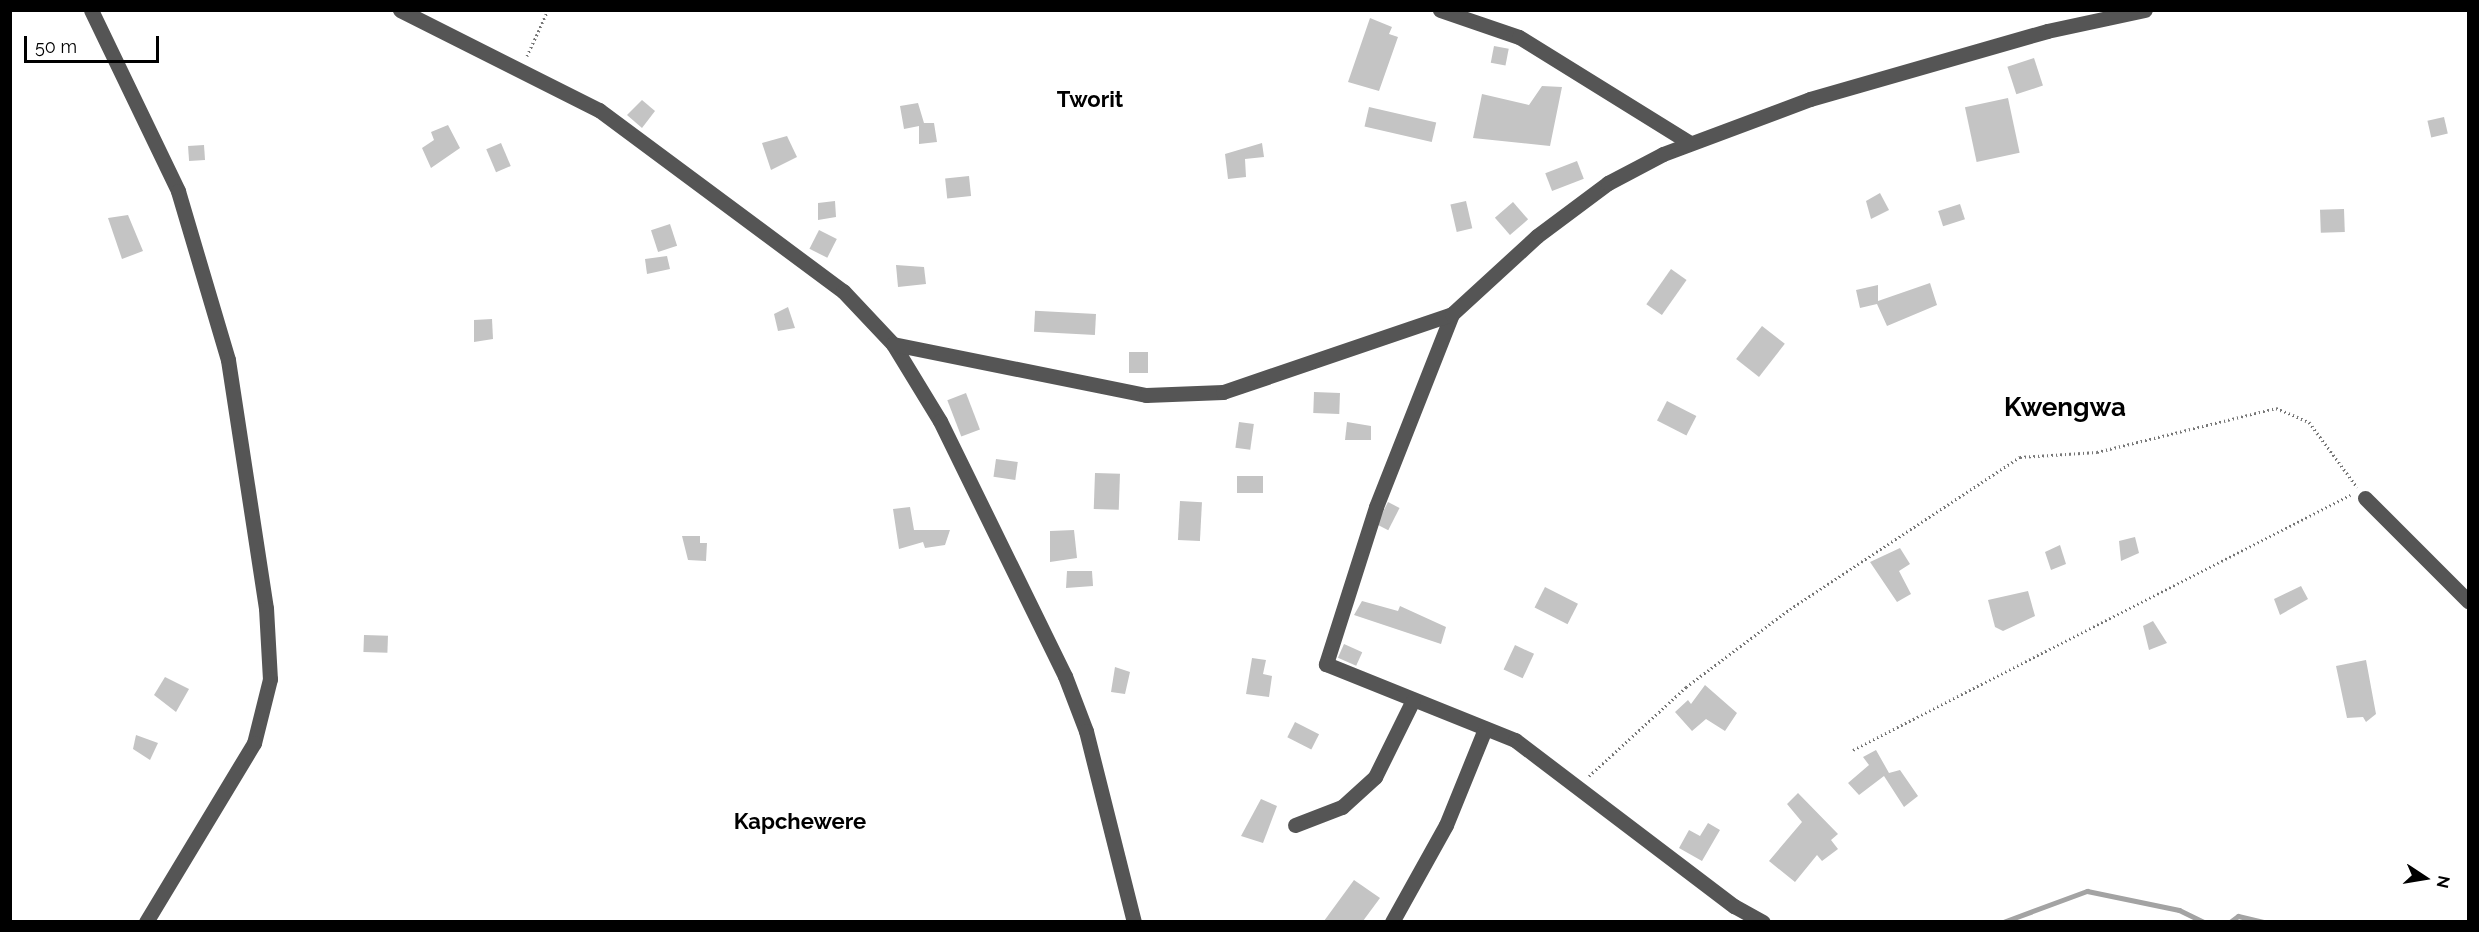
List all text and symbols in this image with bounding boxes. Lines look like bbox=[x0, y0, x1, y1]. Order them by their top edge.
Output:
scale bar bbox=[27, 24, 162, 62]
text: 50 m bbox=[35, 36, 77, 57]
district label: Tworit bbox=[1057, 87, 1123, 113]
district label: Kwengwa bbox=[2004, 392, 2126, 424]
district label: Kapchewere bbox=[734, 809, 866, 835]
north arrow bbox=[2395, 848, 2455, 908]
text: N bbox=[2433, 874, 2454, 890]

